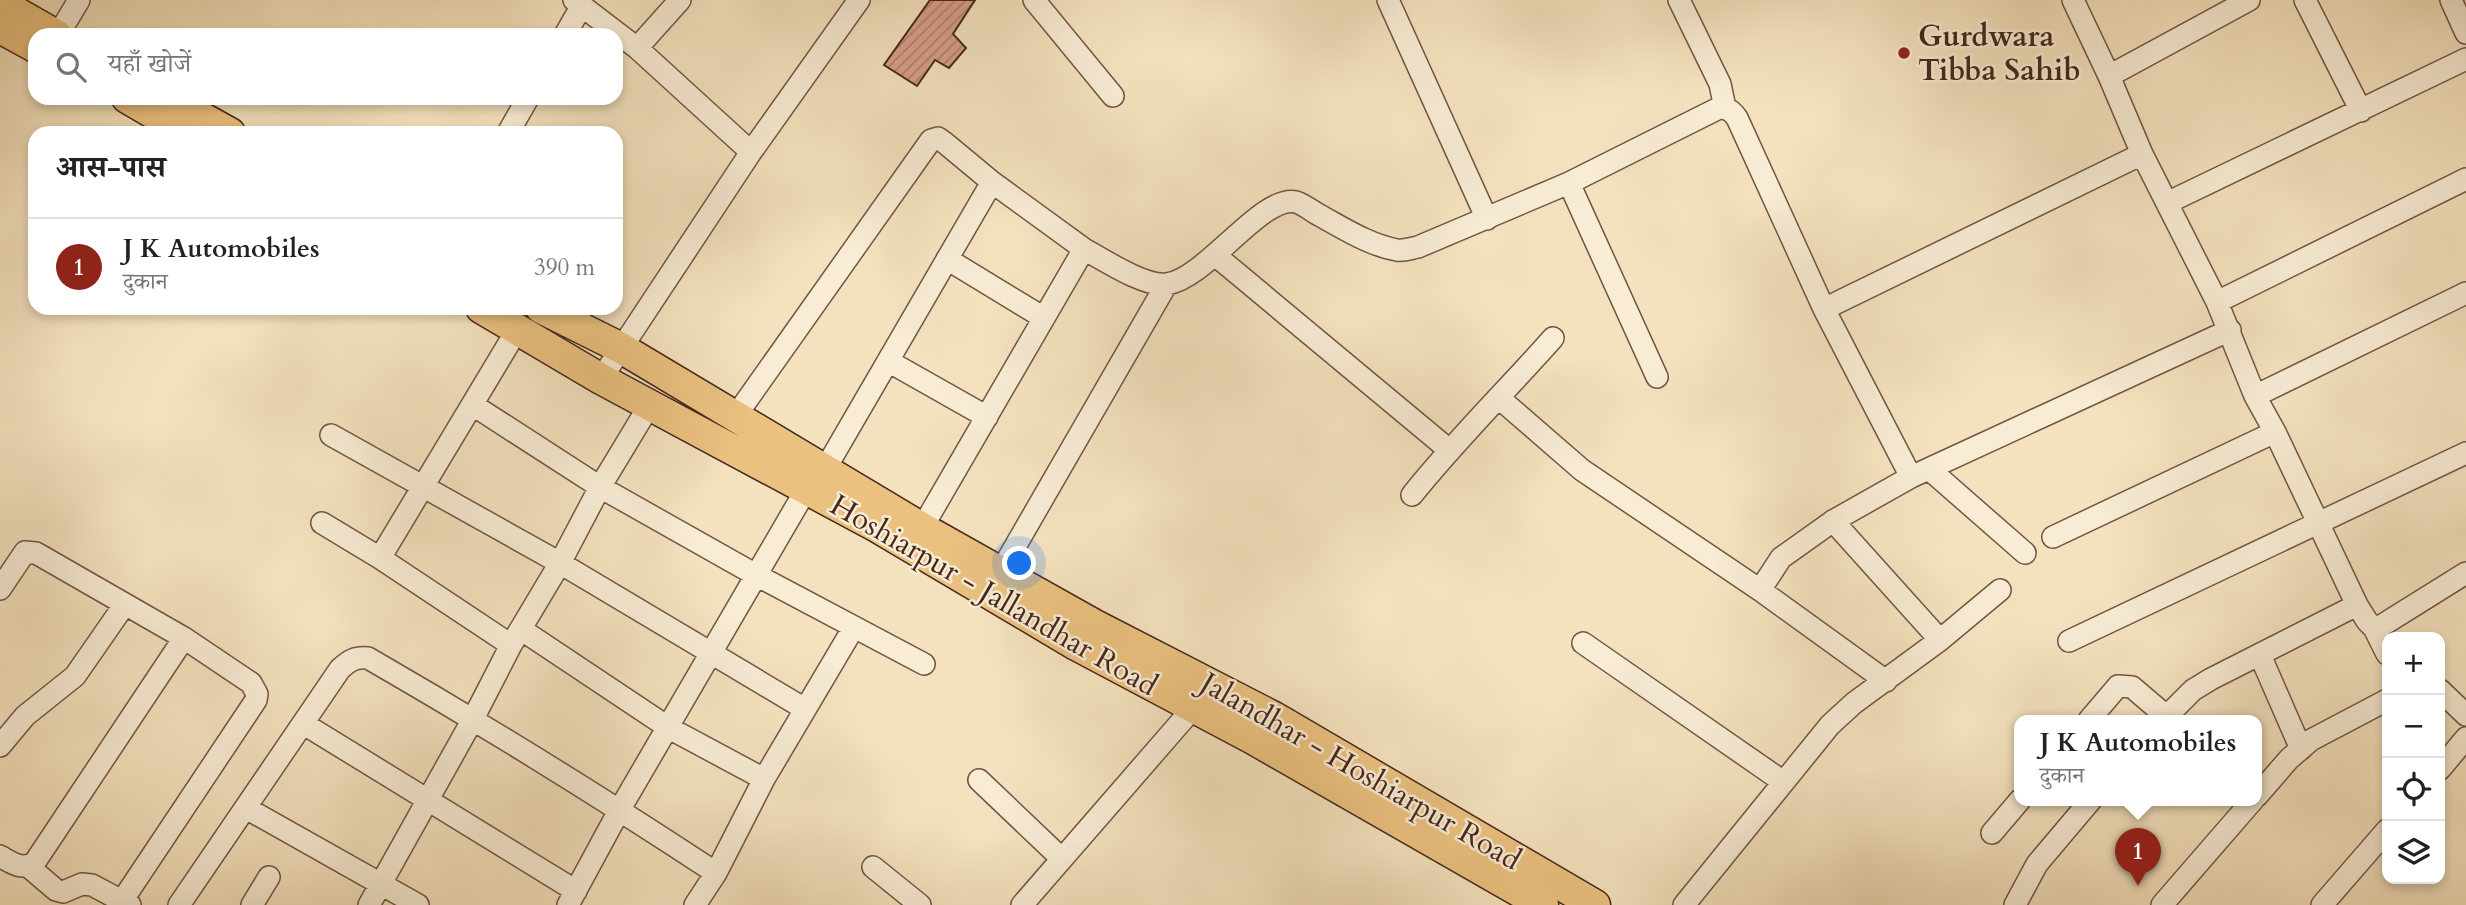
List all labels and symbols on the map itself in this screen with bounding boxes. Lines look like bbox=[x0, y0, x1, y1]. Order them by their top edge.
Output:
place label: Gurdwara Tibba Sahib bbox=[1918, 16, 2081, 91]
marker: Gurdwara Tibba Sahib bbox=[1896, 45, 1912, 61]
street label: Hoshiarpur - Jallandhar Road bbox=[823, 485, 1165, 706]
your location bbox=[1002, 546, 1036, 580]
street label: Jalandhar - Hoshiarpur Road bbox=[1189, 661, 1529, 880]
pin: 1 bbox=[2115, 828, 2161, 886]

